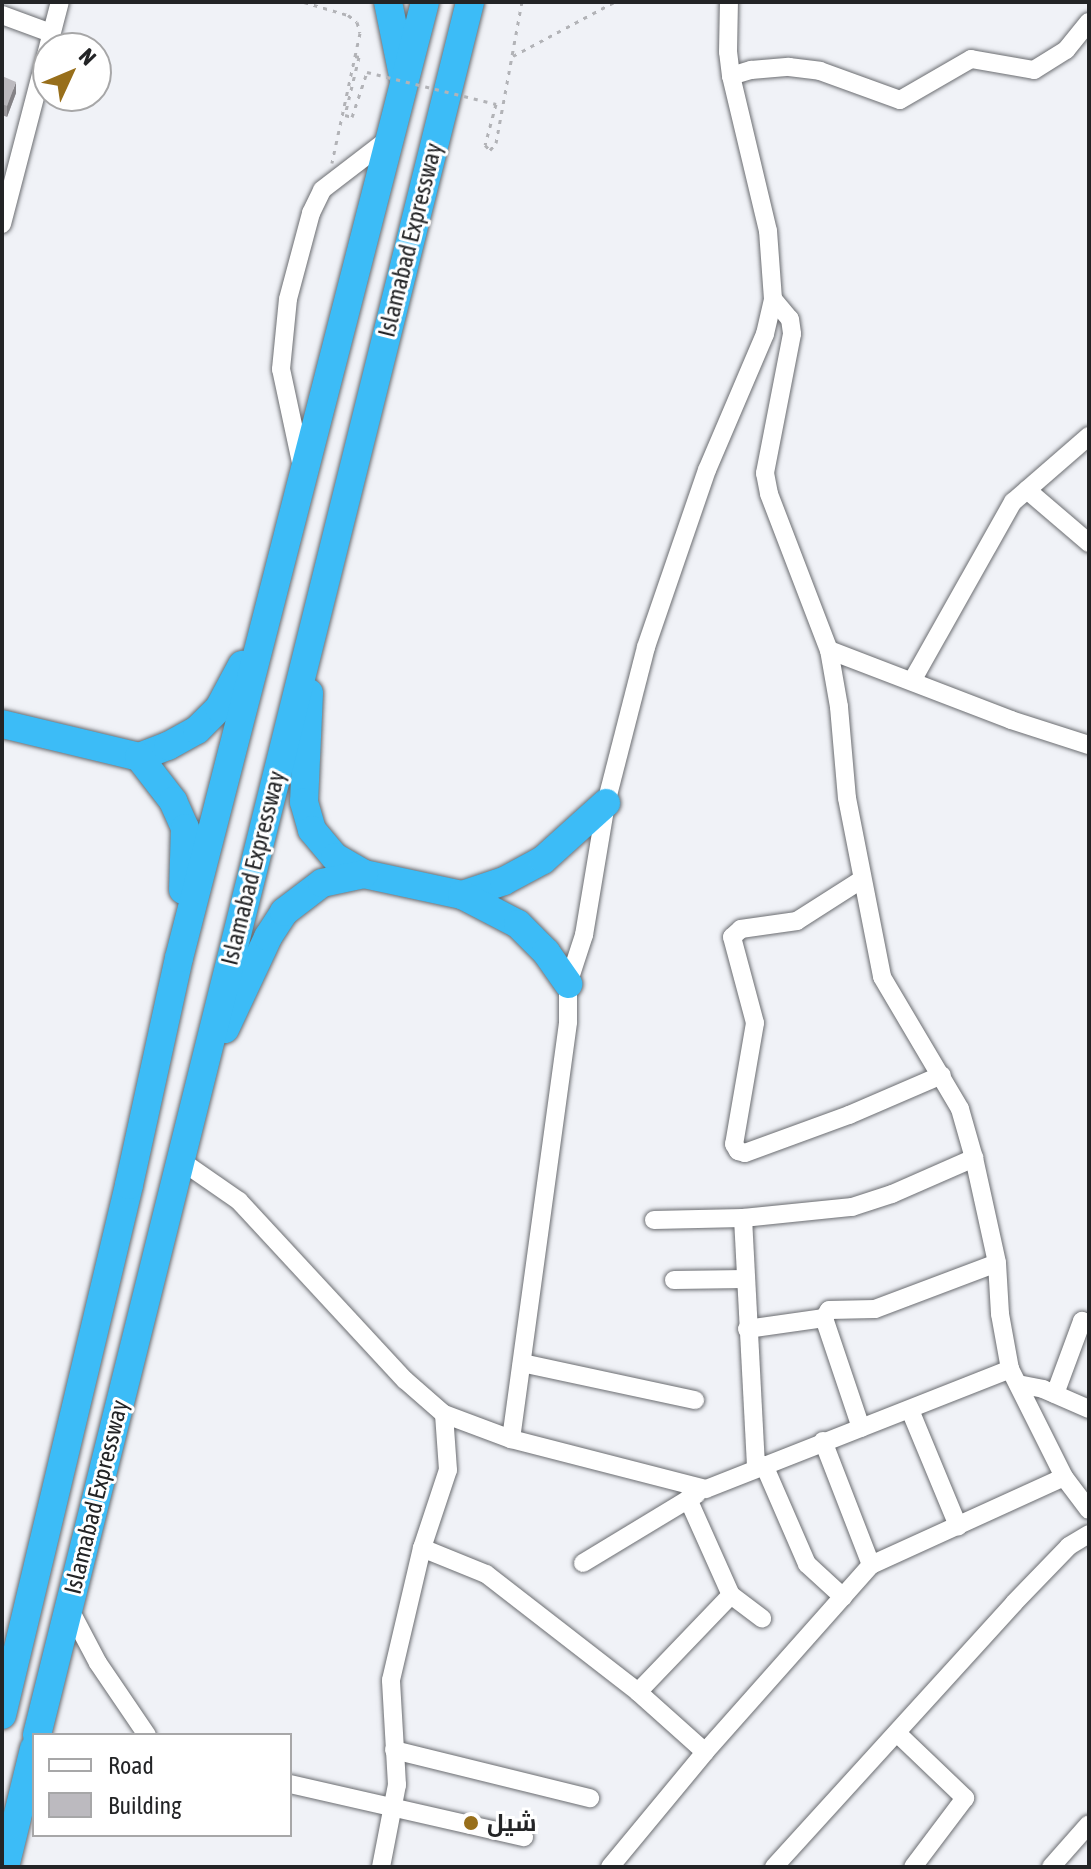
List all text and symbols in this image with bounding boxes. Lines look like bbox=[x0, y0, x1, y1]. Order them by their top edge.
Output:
north arrow bbox=[32, 32, 112, 112]
text: N bbox=[74, 43, 102, 70]
street label: Islamabad Expressway bbox=[372, 140, 448, 340]
street label: Islamabad Expressway bbox=[215, 768, 291, 968]
street label: Islamabad Expressway bbox=[58, 1397, 134, 1597]
legend bbox=[32, 1733, 292, 1837]
text: Road bbox=[108, 1752, 154, 1779]
text: Building bbox=[108, 1792, 181, 1819]
place label: شیل bbox=[487, 1809, 536, 1837]
marker: شیل bbox=[462, 1814, 480, 1832]

